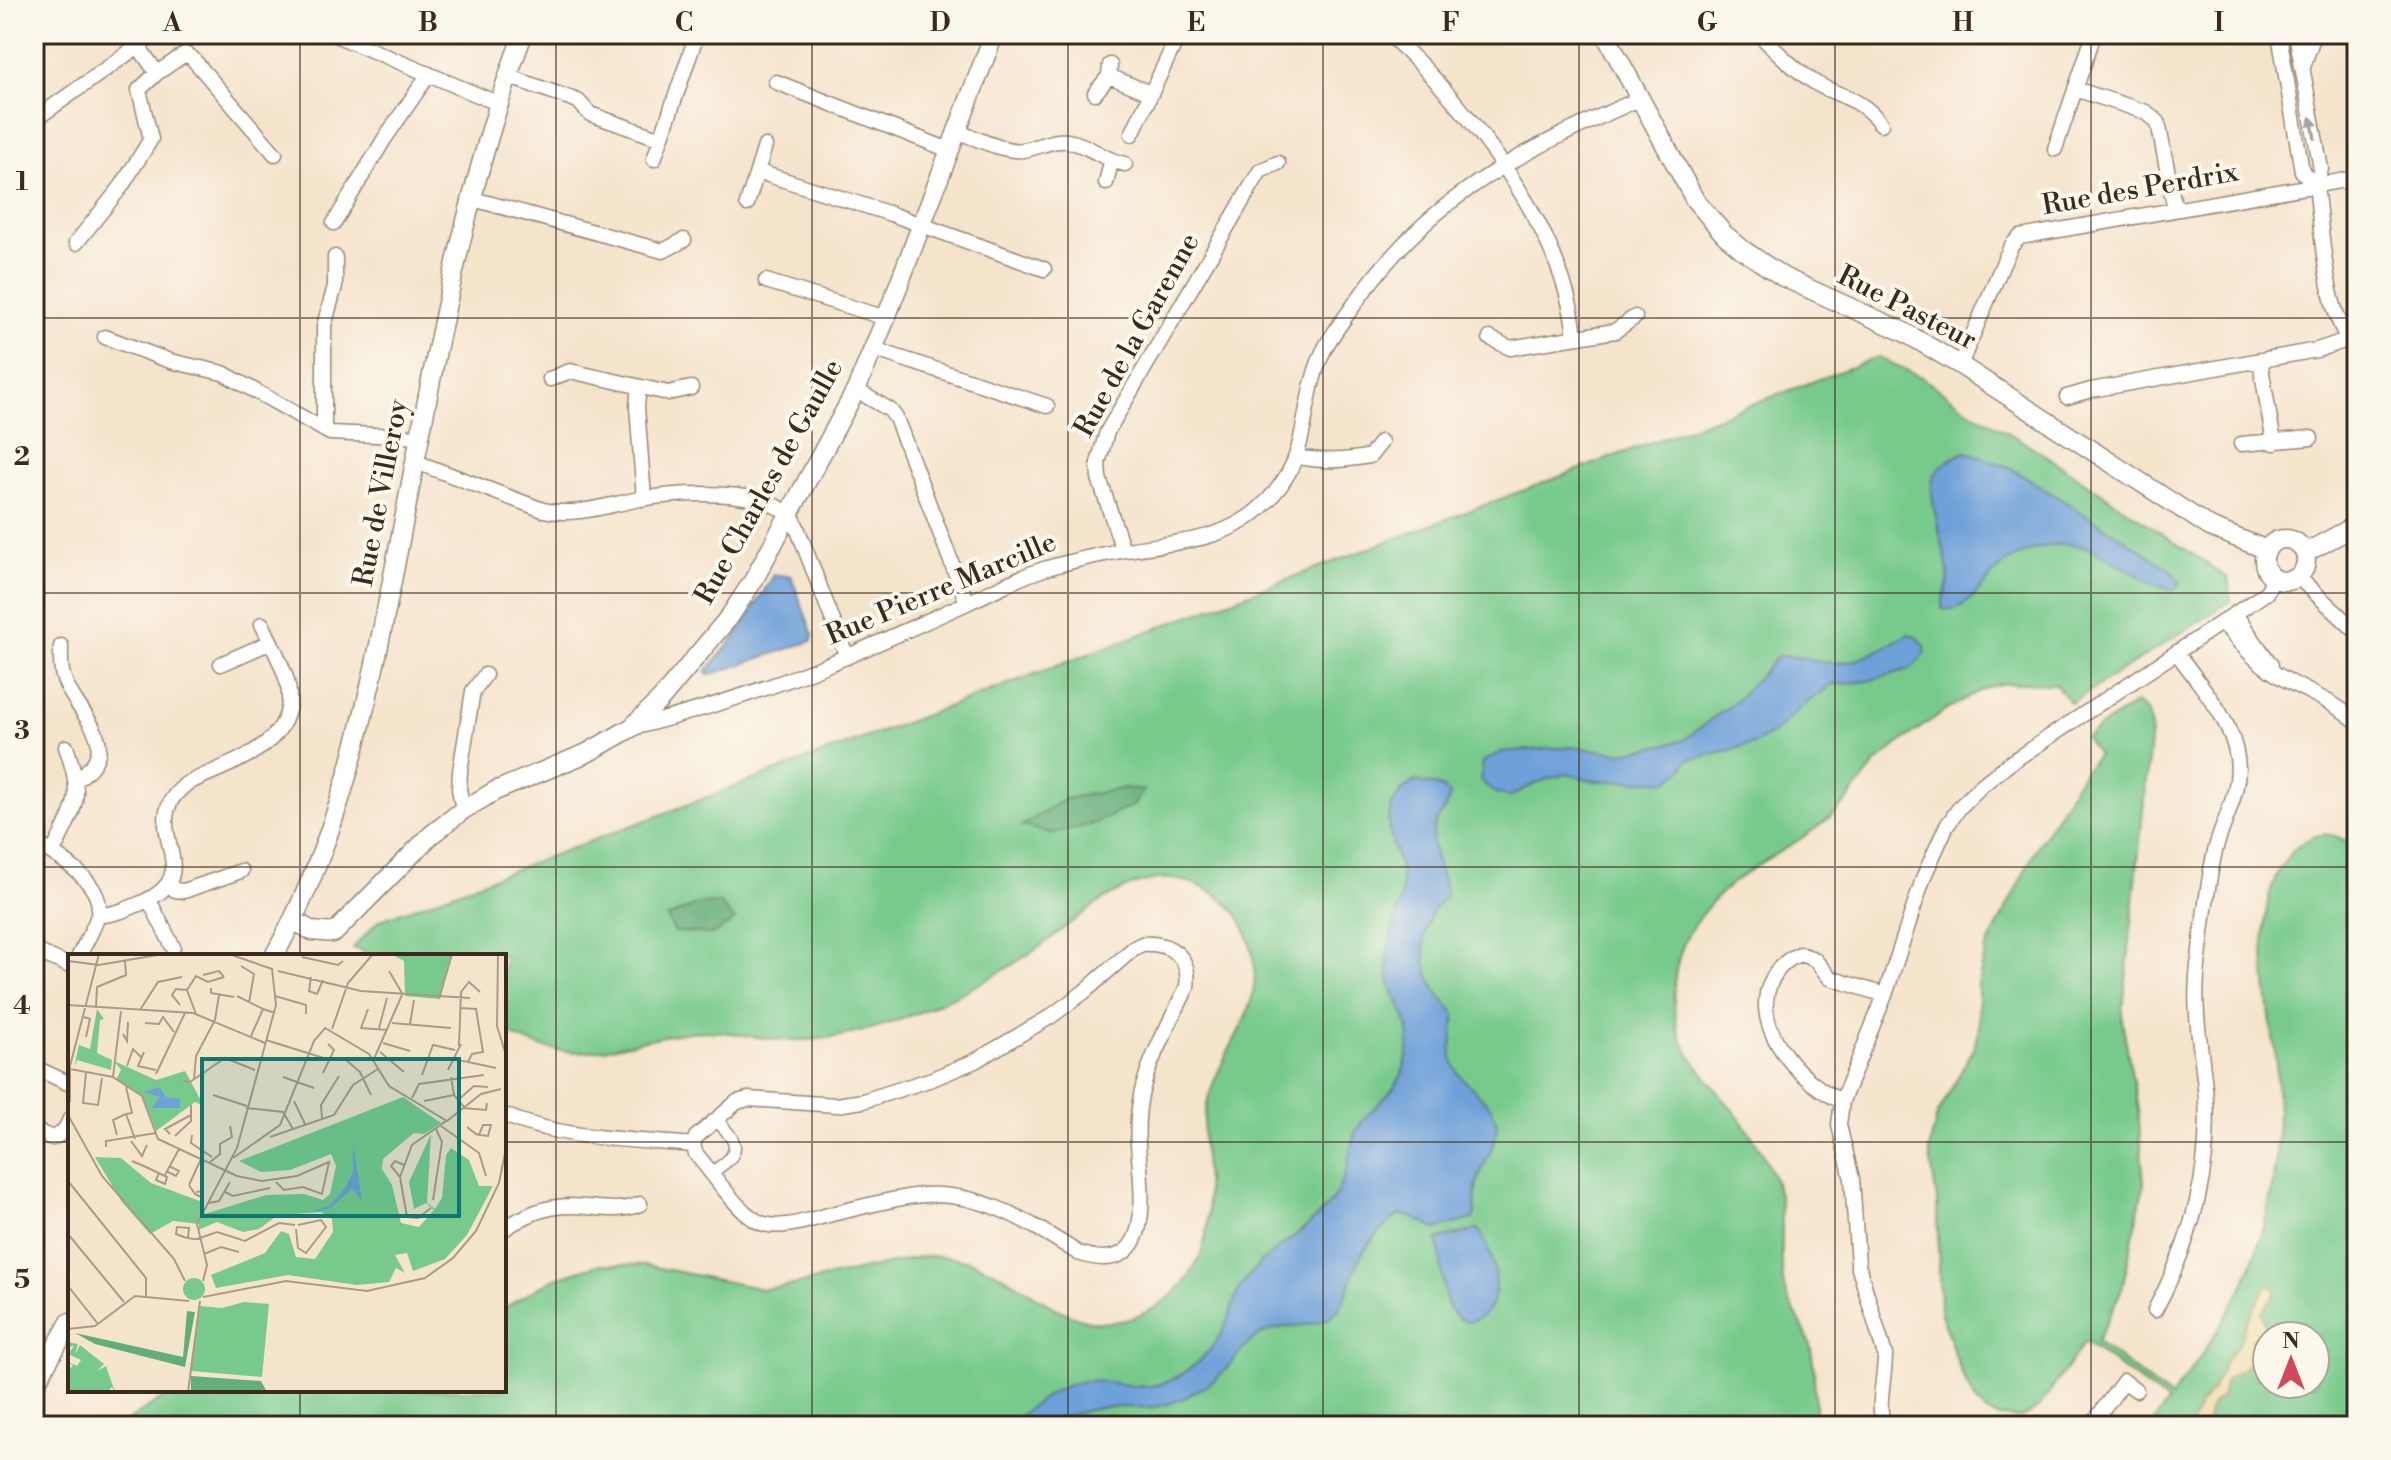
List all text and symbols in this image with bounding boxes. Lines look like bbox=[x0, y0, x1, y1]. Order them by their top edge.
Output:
text: A bbox=[162, 7, 182, 39]
text: B bbox=[418, 7, 438, 39]
text: C bbox=[675, 7, 693, 39]
text: D bbox=[930, 7, 950, 39]
text: E bbox=[1187, 7, 1205, 39]
text: F bbox=[1442, 7, 1460, 39]
text: G bbox=[1697, 7, 1718, 39]
text: H bbox=[1952, 7, 1974, 39]
text: I bbox=[2214, 7, 2224, 39]
one-way arrow bbox=[2307, 115, 2319, 140]
street label: Rue des Perdrix bbox=[2039, 154, 2242, 223]
text: 1 bbox=[16, 166, 29, 198]
street label: Rue de la Garenne bbox=[1067, 227, 1207, 443]
street label: Rue Pasteur bbox=[1832, 258, 1982, 358]
street label: Rue Charles de Gaulle bbox=[687, 353, 851, 611]
street label: Rue de Villeroy bbox=[346, 396, 416, 590]
text: 2 bbox=[14, 441, 30, 473]
street label: Rue Pierre Marcille bbox=[820, 525, 1062, 653]
text: 3 bbox=[14, 715, 30, 747]
inset map bbox=[68, 954, 506, 1392]
text: 4 bbox=[13, 990, 31, 1022]
text: 5 bbox=[14, 1264, 30, 1296]
north arrow bbox=[2251, 1320, 2331, 1400]
text: N bbox=[2282, 1328, 2300, 1355]

